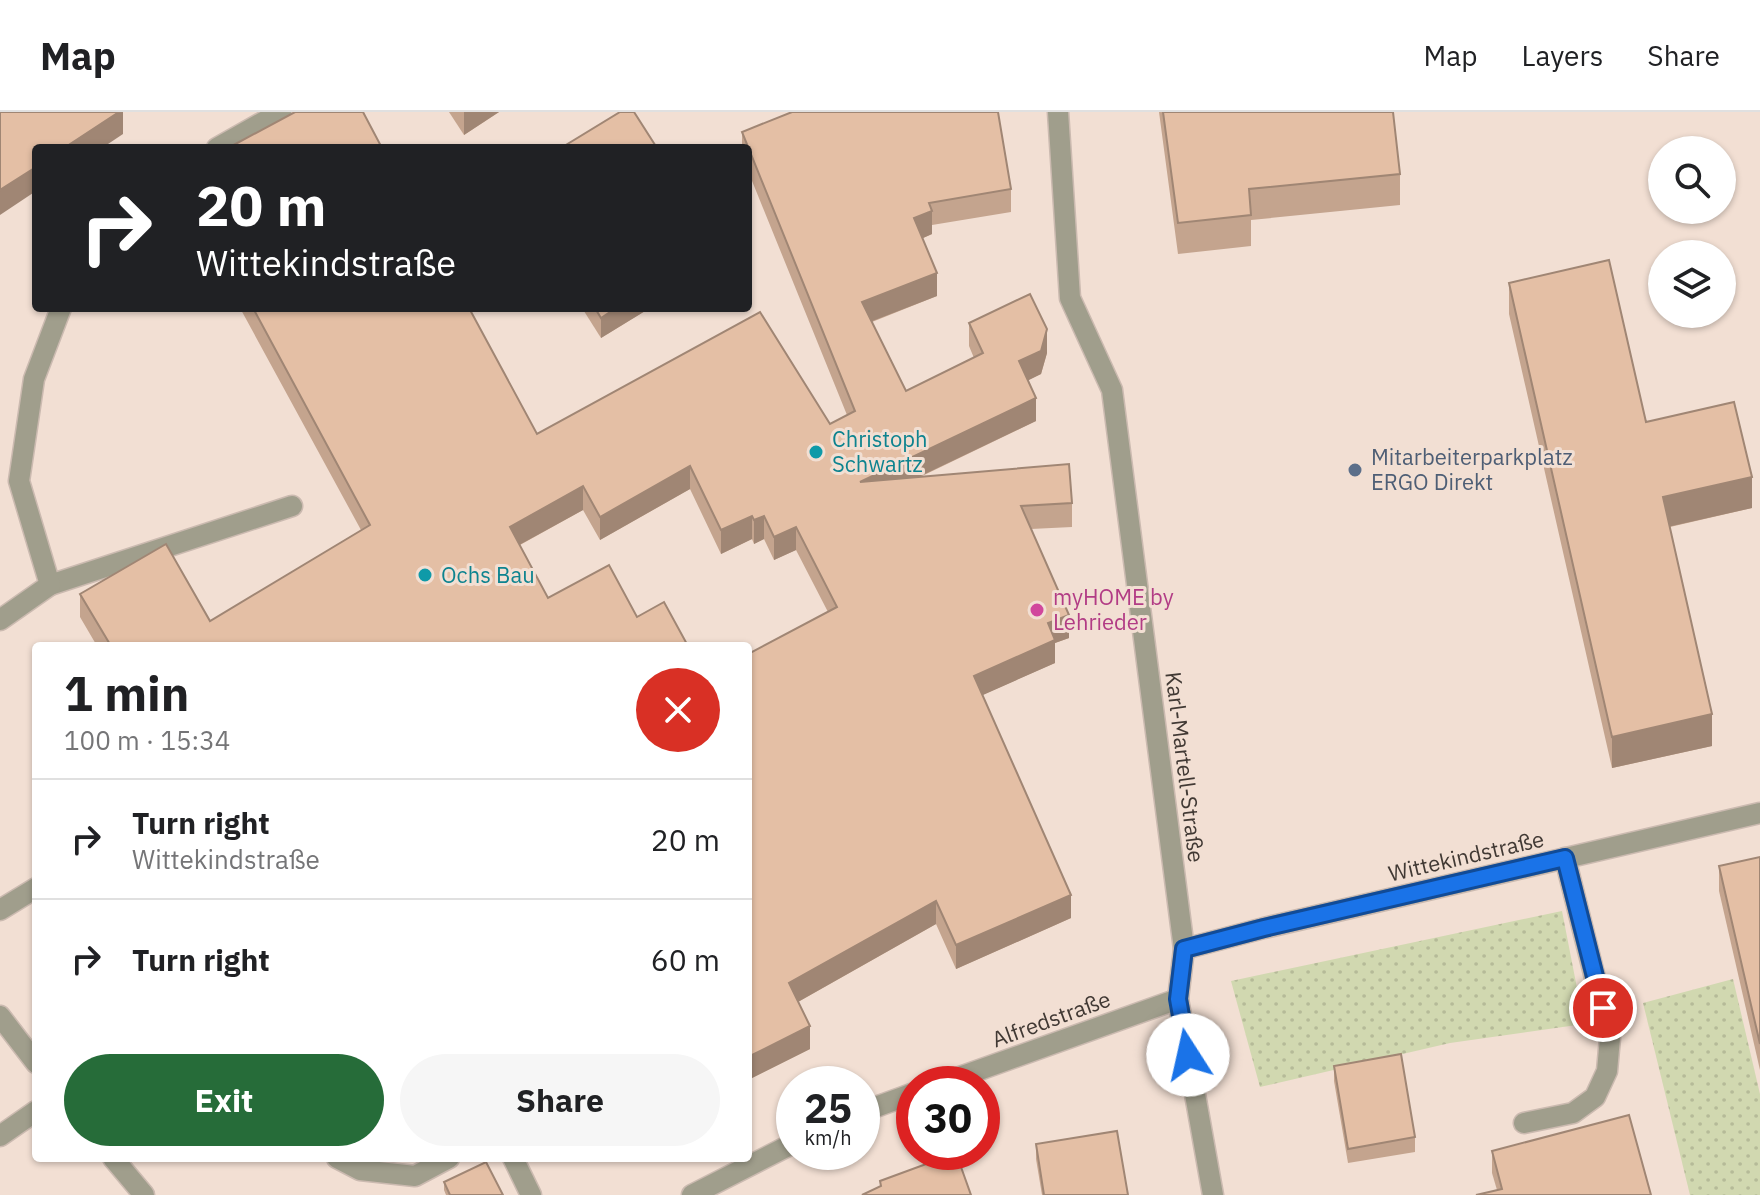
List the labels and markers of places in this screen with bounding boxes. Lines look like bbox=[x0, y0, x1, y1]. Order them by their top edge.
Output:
place label: Christoph Schwartz bbox=[832, 424, 928, 478]
place label: Mitarbeiterparkplatz ERGO Direkt bbox=[1371, 442, 1573, 496]
marker: Christoph Schwartz bbox=[807, 443, 825, 461]
marker: Mitarbeiterparkplatz ERGO Direkt bbox=[1346, 461, 1364, 479]
place label: Ochs Bau bbox=[441, 560, 535, 589]
marker: Ochs Bau bbox=[416, 566, 434, 584]
place label: myHOME by Lehrieder bbox=[1053, 582, 1174, 636]
marker: myHOME by Lehrieder bbox=[1028, 601, 1046, 619]
pin bbox=[1569, 974, 1637, 1042]

